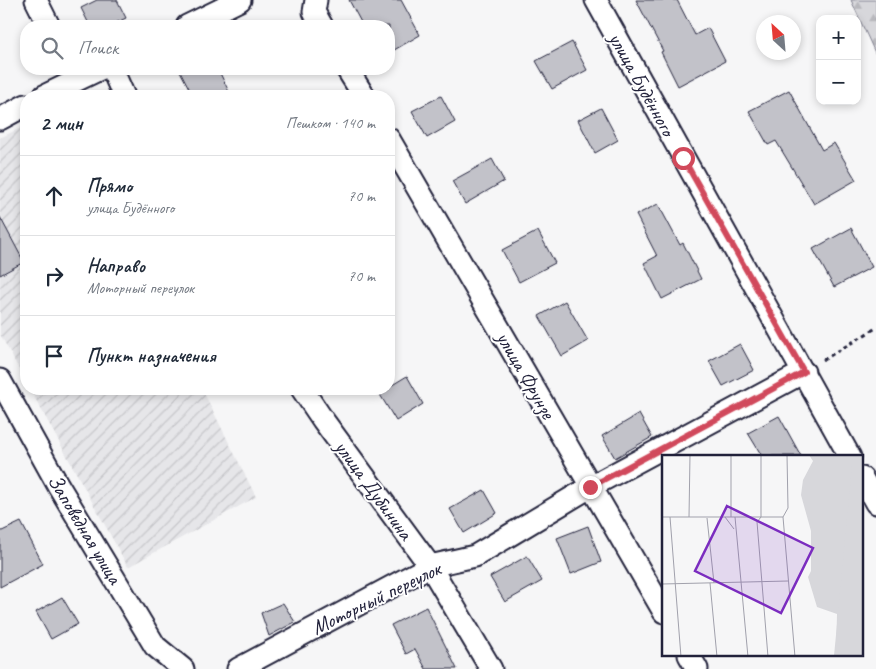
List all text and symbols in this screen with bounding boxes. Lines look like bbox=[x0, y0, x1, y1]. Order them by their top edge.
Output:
north arrow bbox=[756, 15, 801, 60]
map controls bbox=[816, 15, 861, 105]
button: + bbox=[816, 15, 861, 60]
search box bbox=[20, 20, 395, 75]
street label: улица Будённого bbox=[602, 26, 682, 143]
icon: search bbox=[38, 34, 66, 62]
text: Поиск bbox=[78, 36, 118, 60]
button: − bbox=[816, 60, 861, 105]
text: 2 мин bbox=[40, 110, 83, 136]
text: Пешком · 140 m bbox=[286, 113, 375, 133]
route start bbox=[672, 147, 695, 170]
text: Прямо bbox=[87, 174, 132, 198]
icon: ahead bbox=[40, 182, 68, 210]
text: 70 m bbox=[348, 186, 375, 206]
text: улица Будённого bbox=[87, 198, 174, 218]
text: Направо bbox=[87, 254, 145, 278]
icon: right bbox=[40, 262, 68, 290]
text: 70 m bbox=[348, 266, 375, 286]
text: Моторный переулок bbox=[87, 278, 194, 298]
street label: улица Фрунзе bbox=[490, 325, 562, 424]
icon: arrive bbox=[40, 342, 68, 370]
text: Пункт назначения bbox=[87, 344, 216, 368]
street label: улица Дубинина bbox=[328, 433, 420, 546]
inset map bbox=[662, 455, 864, 656]
street label: Заповедная улица bbox=[42, 469, 129, 590]
route end bbox=[579, 476, 602, 499]
street label: Моторный переулок bbox=[307, 555, 447, 640]

